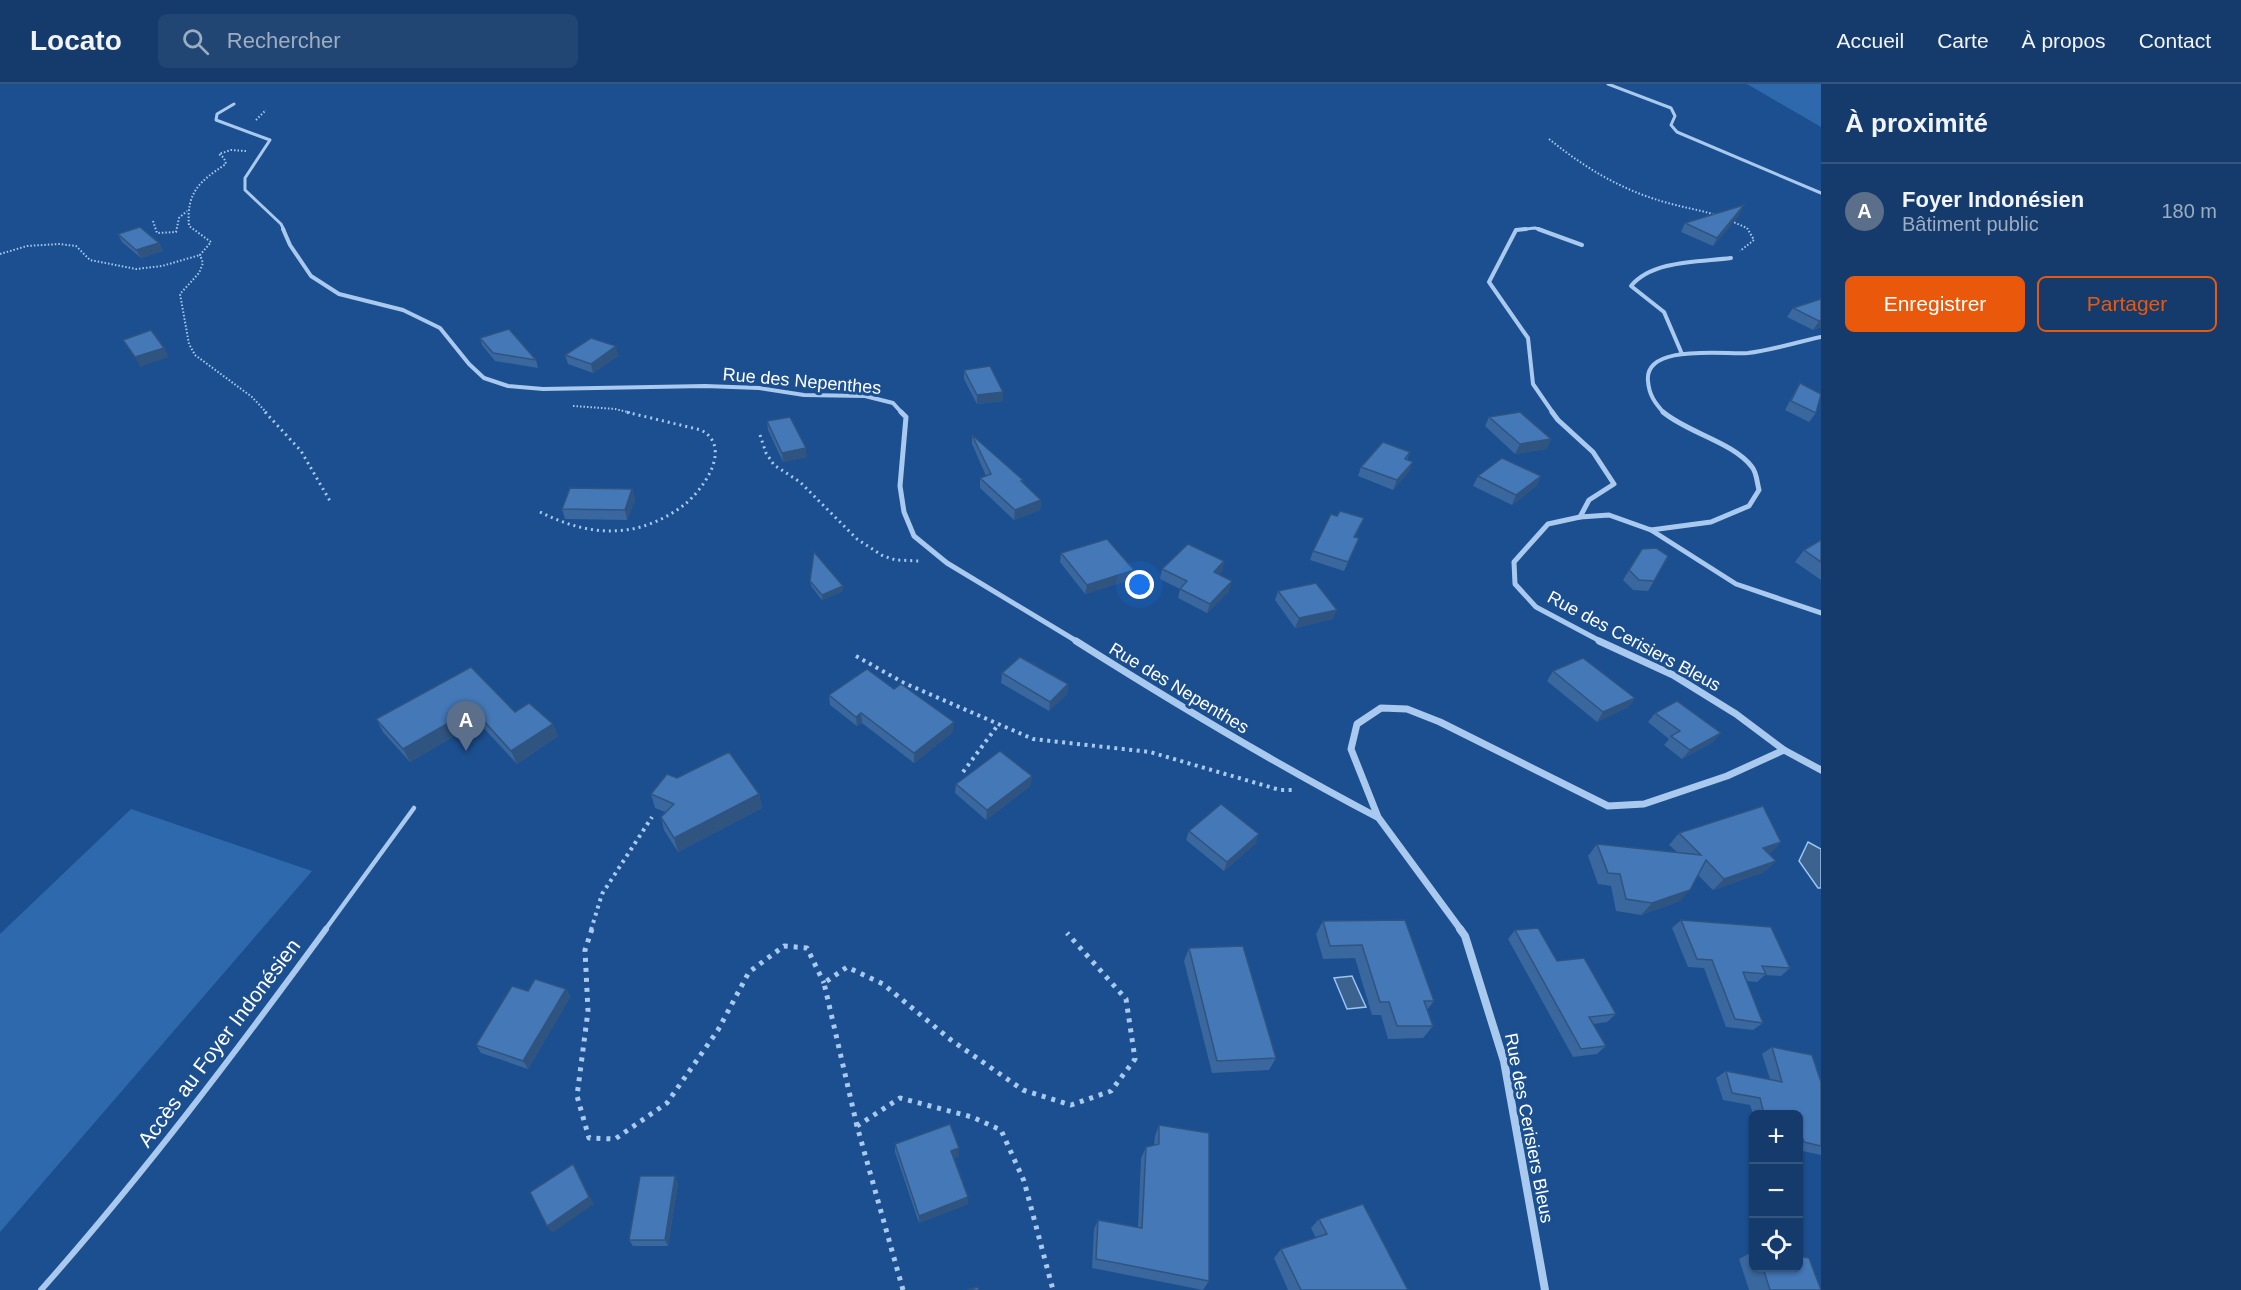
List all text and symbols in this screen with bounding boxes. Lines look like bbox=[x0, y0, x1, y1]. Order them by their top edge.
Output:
search box bbox=[158, 14, 578, 68]
text: Locato bbox=[30, 25, 122, 56]
icon: search bbox=[179, 25, 212, 58]
text: Rechercher bbox=[227, 28, 341, 53]
text: Accueil bbox=[1837, 29, 1904, 52]
text: Carte bbox=[1937, 29, 1989, 52]
text: À propos bbox=[2022, 29, 2106, 52]
text: Contact bbox=[2139, 29, 2211, 52]
text: À proximité bbox=[1845, 108, 1988, 138]
text: Foyer Indonésien bbox=[1902, 187, 2084, 212]
text: A bbox=[1857, 200, 1872, 222]
text: 180 m bbox=[2161, 200, 2217, 222]
text: Bâtiment public bbox=[1902, 213, 2039, 235]
button: Enregistrer bbox=[1845, 276, 2025, 332]
button: Partager bbox=[2037, 276, 2217, 332]
street label: Rue des Nepenthes bbox=[722, 364, 882, 398]
your location bbox=[1125, 570, 1154, 599]
street label: Rue des Cerisiers Bleus bbox=[1544, 587, 1724, 695]
street label: Rue des Nepenthes bbox=[1106, 638, 1252, 738]
pin: A bbox=[446, 702, 486, 751]
street label: Accès au Foyer Indonésien bbox=[133, 934, 304, 1151]
street label: Rue des Cerisiers Bleus bbox=[1501, 1031, 1557, 1225]
map controls bbox=[1749, 1110, 1803, 1272]
button: + bbox=[1749, 1110, 1803, 1164]
button: − bbox=[1749, 1164, 1803, 1218]
button: locate bbox=[1749, 1218, 1803, 1272]

